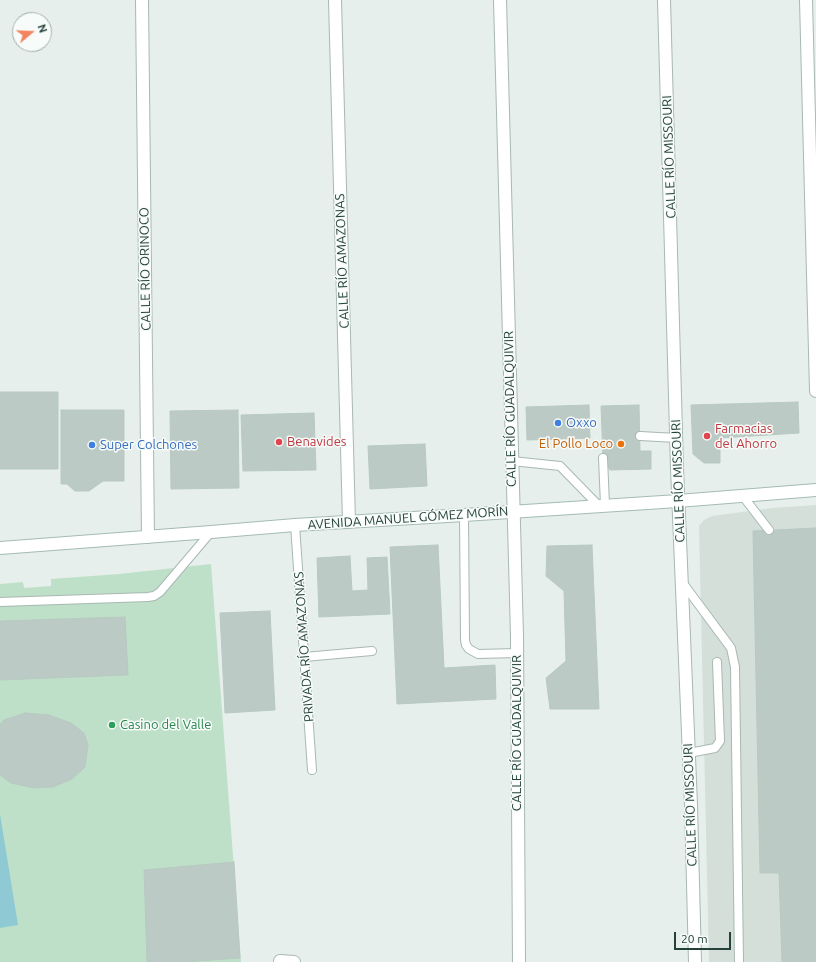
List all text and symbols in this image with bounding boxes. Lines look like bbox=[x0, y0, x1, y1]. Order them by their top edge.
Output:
north arrow bbox=[12, 12, 52, 52]
text: N bbox=[35, 23, 49, 34]
street label: CALLE RÍO MISSOURI bbox=[659, 95, 679, 219]
street label: CALLE RÍO AMAZONAS bbox=[332, 193, 352, 329]
street label: CALLE RÍO ORINOCO bbox=[136, 207, 154, 331]
street label: CALLE RÍO GUADALQUIVIR bbox=[501, 331, 519, 487]
place label: Oxxo bbox=[566, 415, 597, 431]
marker: Oxxo bbox=[553, 418, 563, 428]
street label: CALLE RÍO MISSOURI bbox=[668, 419, 688, 543]
place label: Farmacias del Ahorro bbox=[715, 421, 777, 452]
marker: Farmacias del Ahorro bbox=[702, 431, 712, 441]
place label: Benavides bbox=[287, 434, 346, 450]
place label: El Pollo Loco bbox=[539, 436, 613, 452]
place label: Super Colchones bbox=[100, 437, 197, 453]
marker: Benavides bbox=[274, 437, 284, 447]
marker: El Pollo Loco bbox=[616, 439, 626, 449]
marker: Super Colchones bbox=[87, 440, 97, 450]
street label: AVENIDA MANUEL GÓMEZ MORÍN bbox=[307, 503, 509, 533]
street label: PRIVADA RÍO AMAZONAS bbox=[291, 571, 317, 723]
street label: CALLE RÍO GUADALQUIVIR bbox=[509, 655, 525, 811]
place label: Casino del Valle bbox=[120, 717, 211, 733]
marker: Casino del Valle bbox=[107, 720, 117, 730]
street label: CALLE RÍO MISSOURI bbox=[680, 743, 700, 867]
scale bar bbox=[676, 924, 733, 950]
text: 20 m bbox=[681, 932, 708, 945]

